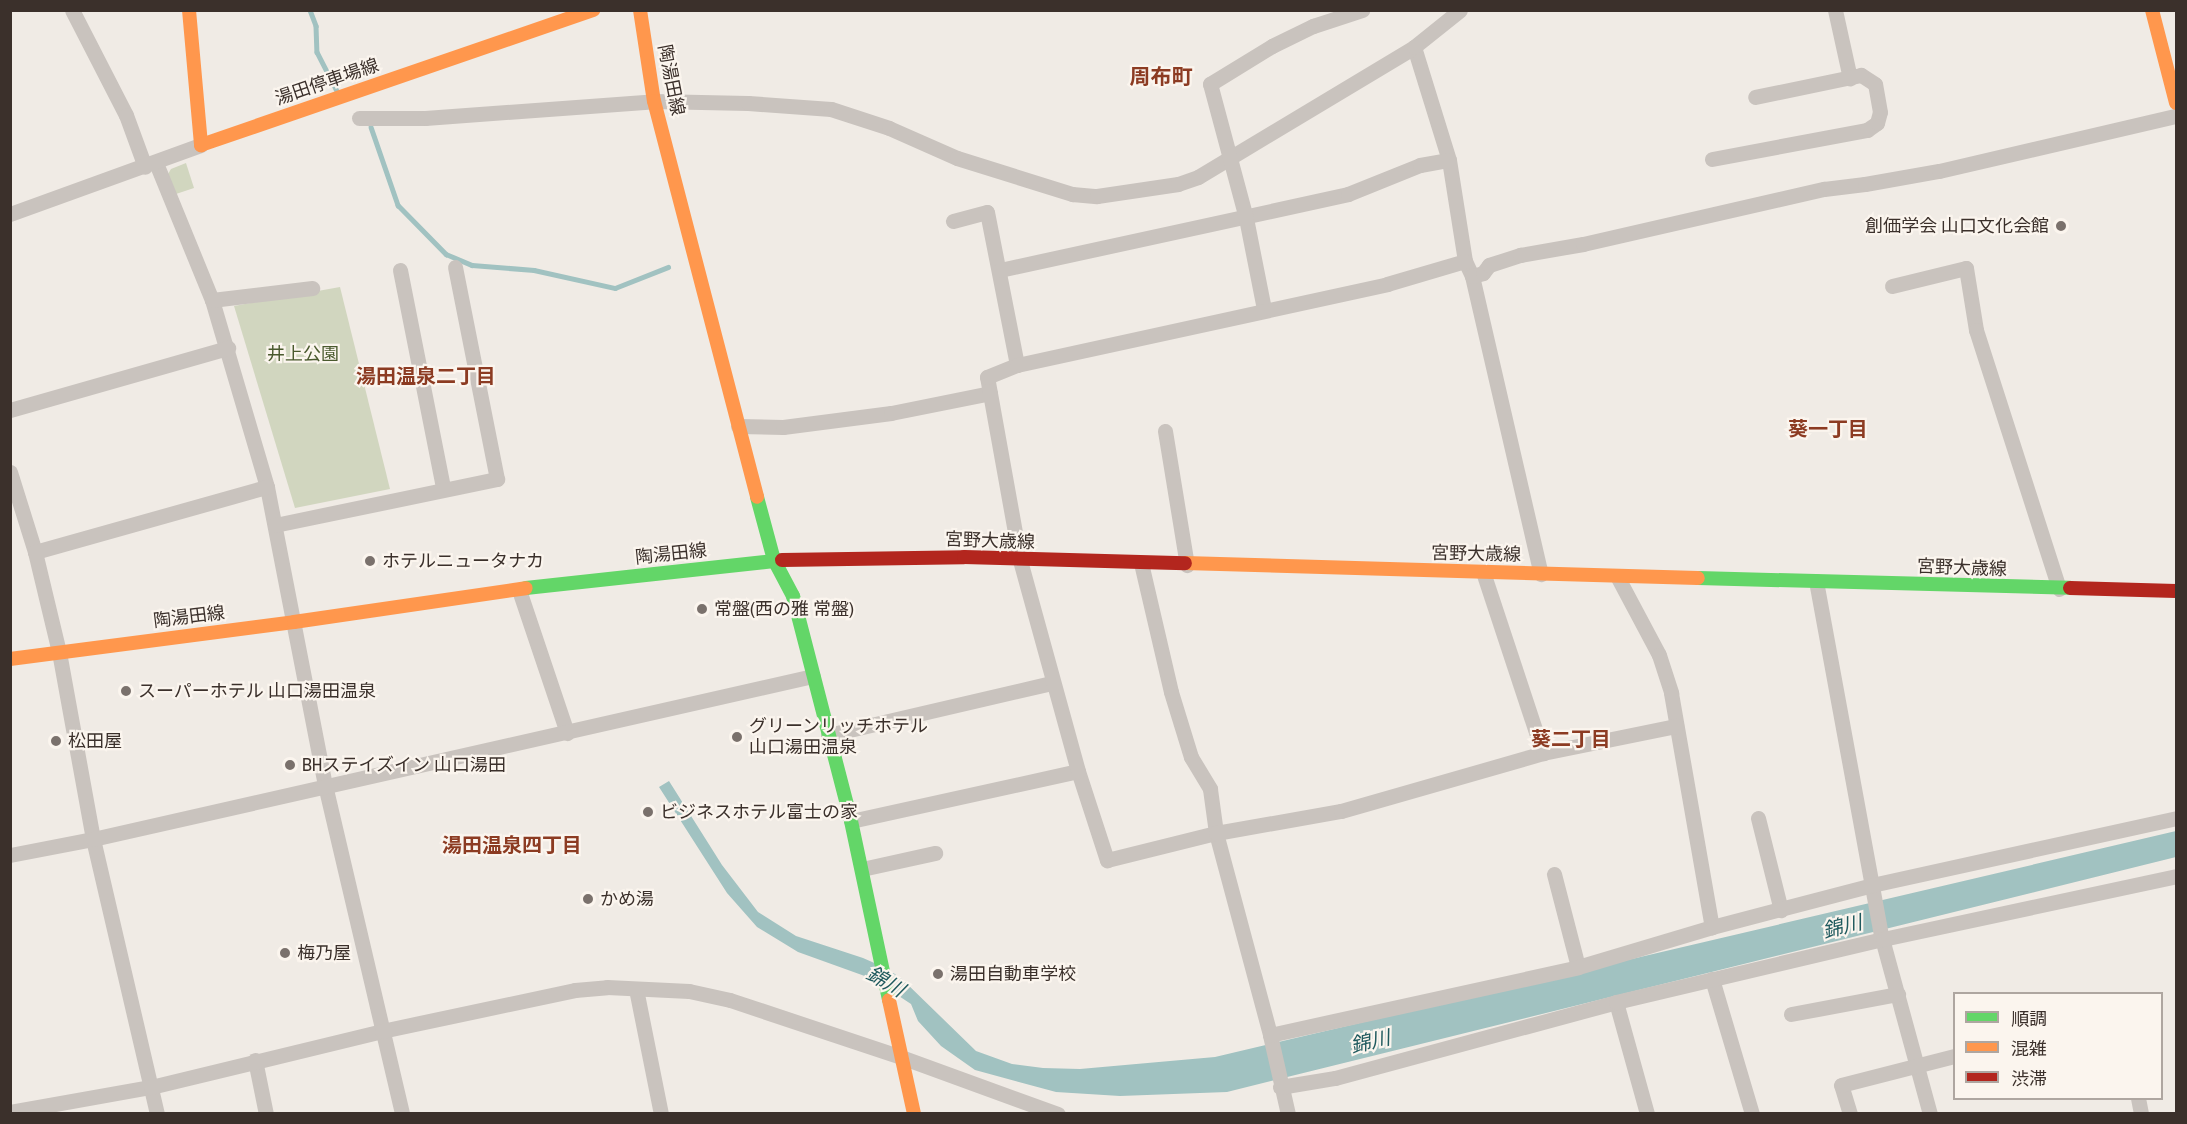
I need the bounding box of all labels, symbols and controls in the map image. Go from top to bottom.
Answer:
street label: 陶湯田線 [654,43,688,117]
street label: 湯田停車場線 [272,54,382,110]
district label: 周布町 [1130,64,1192,90]
place label: 創価学会 山口文化会館 [1865,215,2049,237]
marker: 創価学会 山口文化会館 [2054,219,2068,233]
park label: 井上公園 [267,343,339,365]
district label: 湯田温泉二丁目 [356,363,496,387]
district label: 葵一丁目 [1788,416,1868,440]
street label: 宮野大歳線 [945,529,1035,553]
street label: 陶湯田線 [634,539,708,569]
street label: 宮野大歳線 [1431,542,1521,566]
place label: ホテルニュータナカ [382,550,544,572]
marker: ホテルニュータナカ [363,554,377,568]
street label: 宮野大歳線 [1917,556,2007,580]
place label: 常盤(西の雅 常盤) [714,598,854,620]
street label: 陶湯田線 [152,602,226,632]
marker: 常盤(西の雅 常盤) [695,602,709,616]
place label: スーパーホテル 山口湯田温泉 [138,680,376,702]
marker: スーパーホテル 山口湯田温泉 [119,684,133,698]
place label: グリーンリッチホテル 山口湯田温泉 [749,716,929,758]
district label: 葵二丁目 [1531,726,1611,750]
place label: 松田屋 [68,730,122,752]
marker: グリーンリッチホテル 山口湯田温泉 [730,730,744,744]
marker: 松田屋 [49,734,63,748]
place label: BHステイズイン 山口湯田 [302,754,507,776]
marker: BHステイズイン 山口湯田 [283,758,297,772]
place label: ビジネスホテル富士の家 [660,801,858,823]
marker: ビジネスホテル富士の家 [641,805,655,819]
district label: 湯田温泉四丁目 [442,832,582,856]
place label: かめ湯 [600,888,654,910]
marker: かめ湯 [581,892,595,906]
water label: 錦川 [1820,910,1864,942]
place label: 梅乃屋 [297,942,351,964]
marker: 梅乃屋 [278,946,292,960]
water label: 錦川 [863,961,909,1001]
place label: 湯田自動車学校 [950,963,1076,985]
marker: 湯田自動車学校 [931,967,945,981]
legend [1953,992,2163,1100]
text: 順調 [2011,1006,2047,1031]
water label: 錦川 [1348,1025,1392,1057]
text: 混雑 [2011,1036,2047,1061]
text: 渋滞 [2011,1066,2047,1091]

